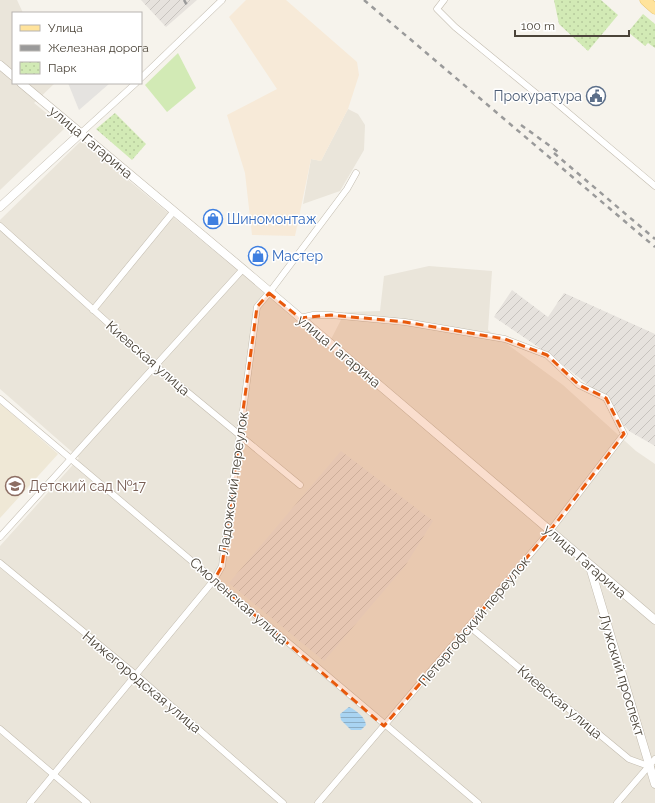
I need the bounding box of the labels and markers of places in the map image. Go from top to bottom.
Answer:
public building icon: Прокуратура [585,85,607,107]
place label: Прокуратура [493,88,582,104]
shop icon: Шиномонтаж [202,208,224,230]
place label: Шиномонтаж [227,211,317,227]
shop icon: Мастер [247,245,269,267]
place label: Мастер [272,248,323,264]
school or university icon: Детский сад №17 [4,475,26,497]
place label: Детский сад №17 [29,478,146,494]

